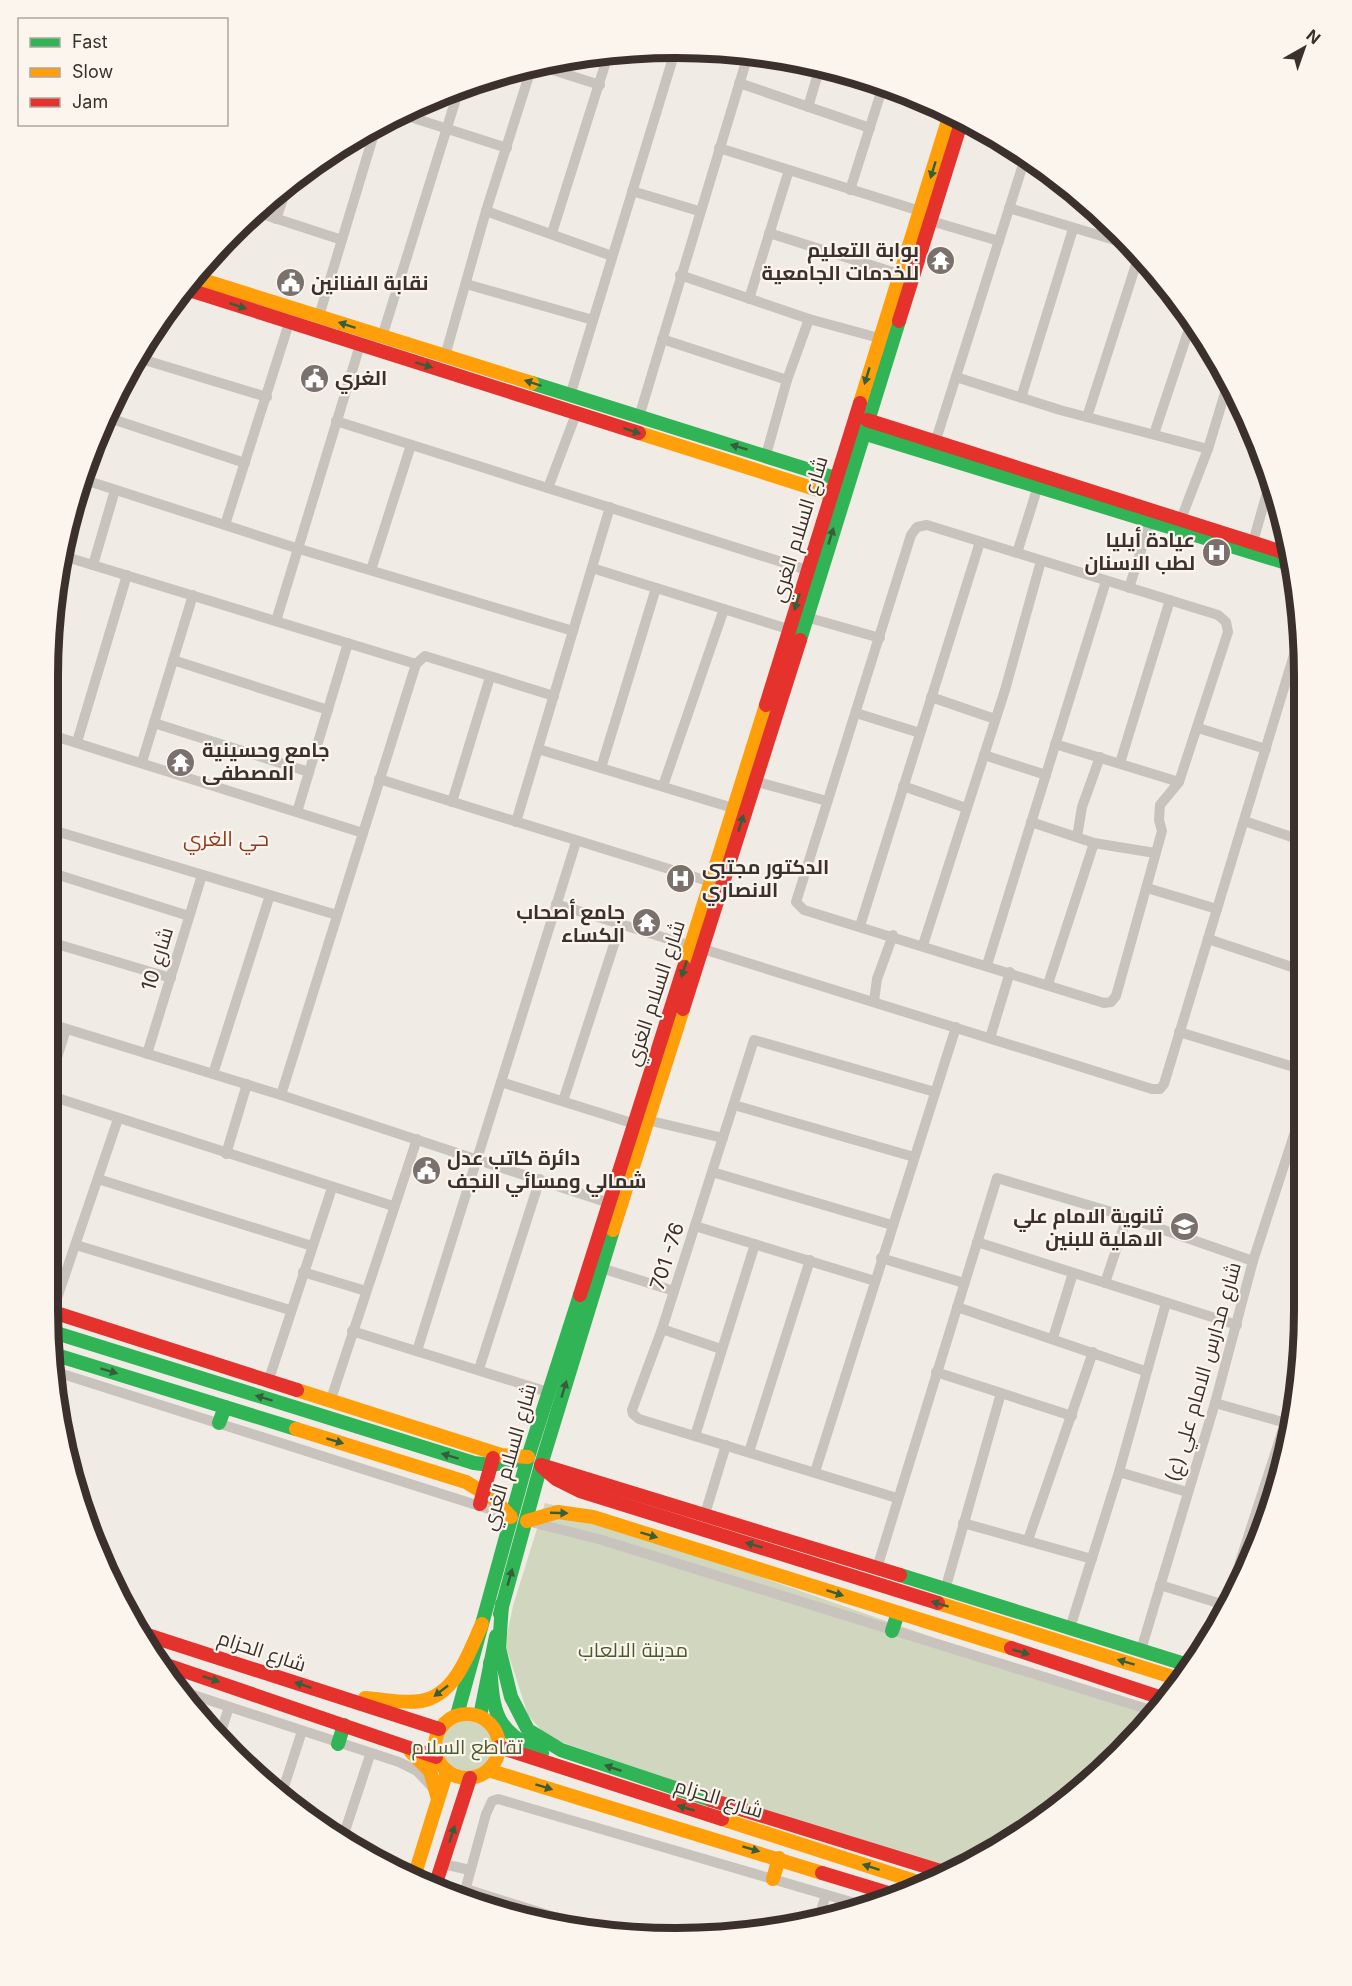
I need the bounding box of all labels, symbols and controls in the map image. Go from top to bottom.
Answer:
legend [18,18,228,126]
north arrow [1274,18,1334,78]
text: N [1303,25,1325,48]
text: Fast [72,31,108,52]
text: Slow [72,61,113,82]
text: Jam [72,91,108,112]
one-way arrow [928,161,937,179]
place label: بوابة التعليم للخدمات الجامعية [762,238,919,285]
temple icon: بوابة التعليم للخدمات الجامعية [924,245,956,277]
public building icon: نقابة الفنانين [274,267,306,299]
place label: نقابة الفنانين [311,271,428,295]
one-way arrow [229,302,247,311]
one-way arrow [338,320,356,329]
one-way arrow [415,361,433,370]
public building icon: الغري [298,362,330,394]
place label: الغري [335,366,387,394]
one-way arrow [862,367,872,385]
one-way arrow [524,378,542,388]
one-way arrow [623,427,641,436]
one-way arrow [730,442,748,451]
street label: شارع السلام الغري [765,453,836,606]
place label: عيادة أيليا لطب الاسنان [1084,526,1195,575]
one-way arrow [827,527,836,545]
hospital icon: عيادة أيليا لطب الاسنان [1200,536,1232,568]
one-way arrow [792,593,801,611]
place label: جامع وحسينية المصطفى [202,738,330,785]
temple icon: جامع وحسينية المصطفى [165,746,197,778]
one-way arrow [737,814,746,832]
district label: حي الغري [183,826,269,855]
place label: الدكتور مجتبى الانصاري [702,855,829,906]
hospital icon: الدكتور مجتبى الانصاري [665,862,697,894]
place label: جامع أصحاب الكساء [516,898,625,947]
temple icon: جامع أصحاب الكساء [630,907,662,939]
street label: شارع السلام الغري [620,917,694,1070]
street label: شارع 10 [136,924,180,994]
one-way arrow [679,960,688,978]
place label: دائرة كاتب عدل شمالي ومسائي النجف [447,1146,646,1197]
public building icon: دائرة كاتب عدل شمالي ومسائي النجف [410,1154,442,1186]
place label: ثانوية الامام علي الاهلية للبنين [1013,1204,1164,1251]
school or university icon: ثانوية الامام علي الاهلية للبنين [1168,1211,1200,1243]
street label: 701 -76 [645,1219,689,1293]
street label: شارع مدارس الامام علي (ع) [1160,1259,1250,1486]
one-way arrow [100,1367,118,1376]
one-way arrow [560,1380,569,1398]
street label: شارع السلام الغري [477,1381,545,1534]
one-way arrow [255,1392,273,1402]
one-way arrow [326,1437,344,1446]
one-way arrow [441,1450,459,1460]
one-way arrow [550,1508,569,1518]
one-way arrow [640,1531,658,1540]
one-way arrow [745,1540,763,1549]
one-way arrow [506,1568,515,1586]
one-way arrow [826,1589,844,1598]
one-way arrow [931,1598,949,1608]
street label: شارع الحزام [214,1625,309,1678]
park label: مدينة الالعاب [578,1638,688,1662]
one-way arrow [1012,1648,1030,1657]
one-way arrow [1117,1657,1135,1666]
one-way arrow [202,1675,220,1684]
one-way arrow [294,1680,312,1689]
one-way arrow [433,1684,449,1697]
park label: تقاطع السلام [411,1735,523,1761]
one-way arrow [604,1762,622,1772]
street label: شارع الحزام [671,1773,766,1825]
one-way arrow [535,1783,553,1792]
one-way arrow [677,1803,695,1812]
one-way arrow [448,1825,457,1843]
one-way arrow [742,1845,760,1854]
one-way arrow [862,1862,880,1871]

